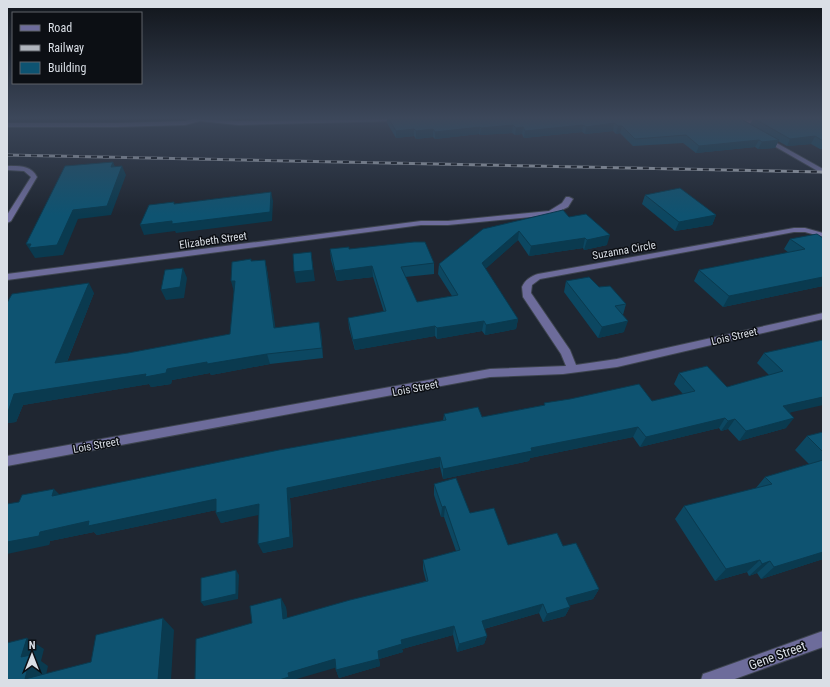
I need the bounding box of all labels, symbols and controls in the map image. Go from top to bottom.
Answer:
legend [12,12,142,84]
text: Road [48,21,72,35]
text: Railway [48,41,84,55]
text: Building [48,61,86,75]
street label: Elizabeth Street [178,229,248,252]
street label: Suzanna Circle [591,239,657,262]
street label: Lois Street [710,325,758,348]
street label: Lois Street [391,378,439,399]
street label: Lois Street [72,435,120,456]
north arrow [12,635,52,675]
street label: Gene Street [747,638,808,673]
text: N [29,639,36,652]

